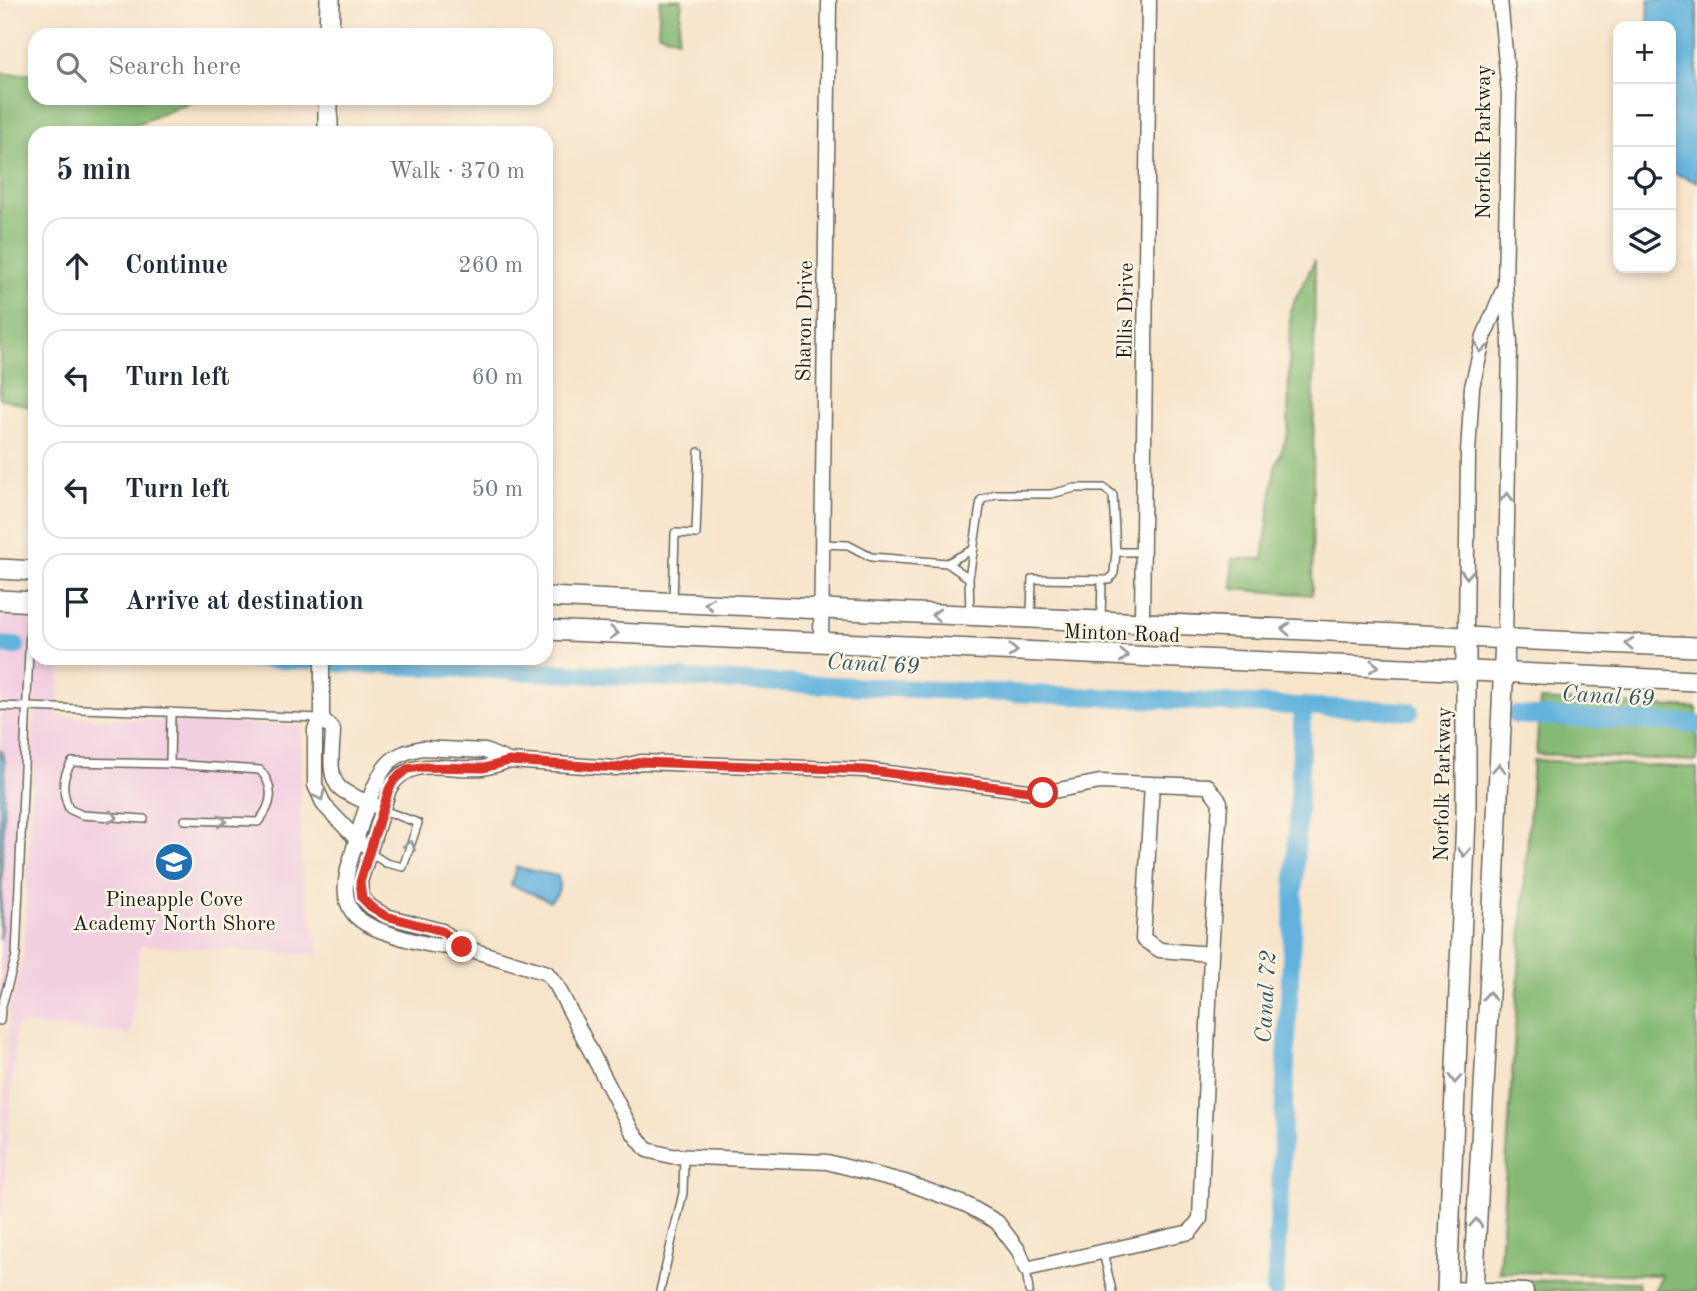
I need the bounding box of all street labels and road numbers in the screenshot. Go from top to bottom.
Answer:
street label: Norfolk Parkway [1474,64,1495,220]
street label: Sharon Drive [794,260,817,382]
street label: Ellis Drive [1115,262,1138,360]
street label: Minton Road [1063,622,1181,647]
street label: Norfolk Parkway [1432,706,1455,862]

